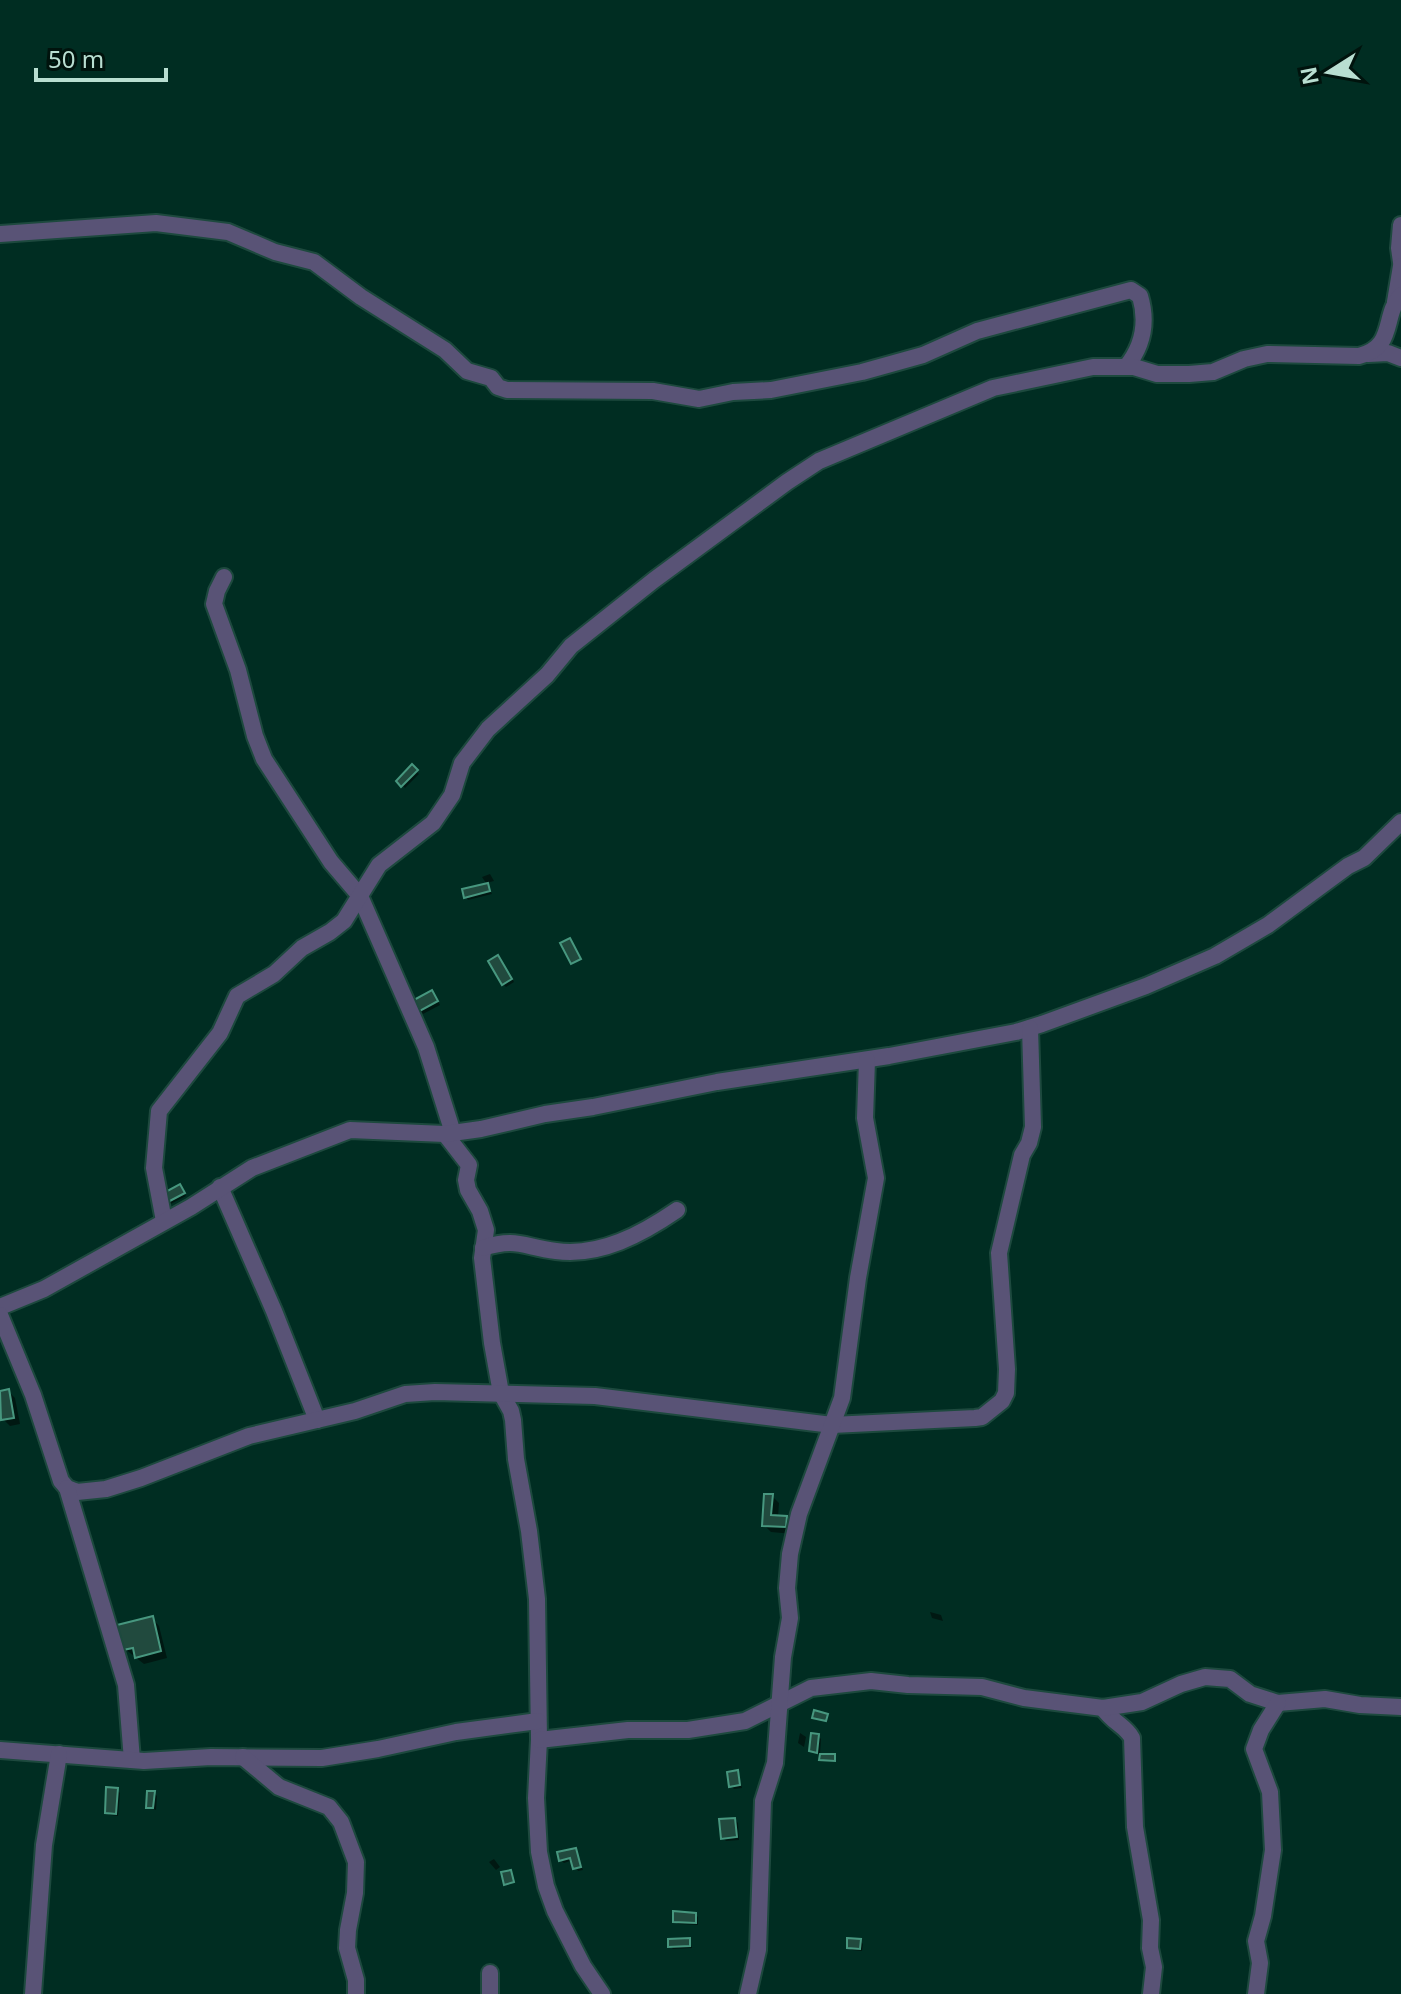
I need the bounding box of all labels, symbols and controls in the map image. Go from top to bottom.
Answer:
scale bar [36,32,166,82]
north arrow [1289,32,1369,112]
text: 50 m [48,42,104,75]
text: N [1292,64,1325,88]

